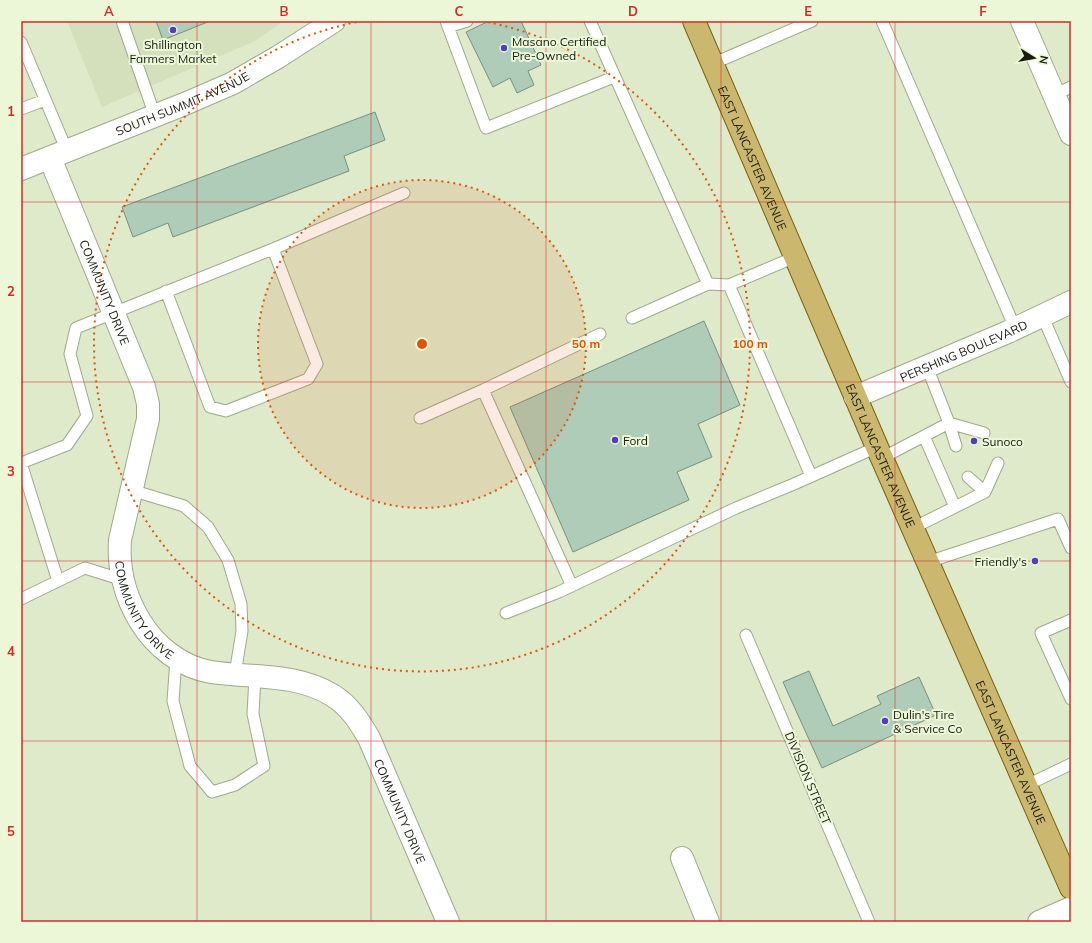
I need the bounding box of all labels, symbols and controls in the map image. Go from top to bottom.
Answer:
text: A [104,3,114,19]
text: B [280,3,289,19]
text: C [455,3,464,19]
text: D [628,3,638,19]
text: E [804,3,812,19]
text: F [979,3,987,19]
marker: Shillington Farmers Market [168,25,178,35]
place label: Masano Certified Pre-Owned [512,34,606,63]
place label: Shillington Farmers Market [129,37,217,66]
north arrow [1014,38,1054,78]
marker: Masano Certified Pre-Owned [499,43,509,53]
text: N [1036,54,1051,65]
street label: SOUTH SUMMIT AVENUE [113,68,252,138]
street label: EAST LANCASTER AVENUE [715,83,790,232]
text: 1 [7,103,15,119]
street label: COMMUNITY DRIVE [77,237,133,347]
text: 2 [7,283,15,299]
street label: PERSHING BOULEVARD [897,316,1030,385]
text: 50 m [572,336,600,351]
text: 100 m [732,336,768,351]
centre of rings [415,337,429,351]
street label: EAST LANCASTER AVENUE [843,381,919,530]
place label: Ford [623,433,648,448]
place label: Sunoco [982,434,1023,449]
marker: Ford [610,435,620,445]
marker: Sunoco [969,436,979,446]
text: 3 [7,463,15,479]
place label: Friendly's [975,554,1027,569]
marker: Friendly's [1030,556,1040,566]
street label: COMMUNITY DRIVE [113,560,177,662]
text: 4 [7,643,15,659]
street label: EAST LANCASTER AVENUE [973,678,1049,826]
place label: Dulin's Tire & Service Co [893,707,962,736]
marker: Dulin's Tire & Service Co [880,716,890,726]
street label: DIVISION STREET [782,729,835,827]
street label: COMMUNITY DRIVE [371,756,429,865]
text: 5 [7,823,15,839]

